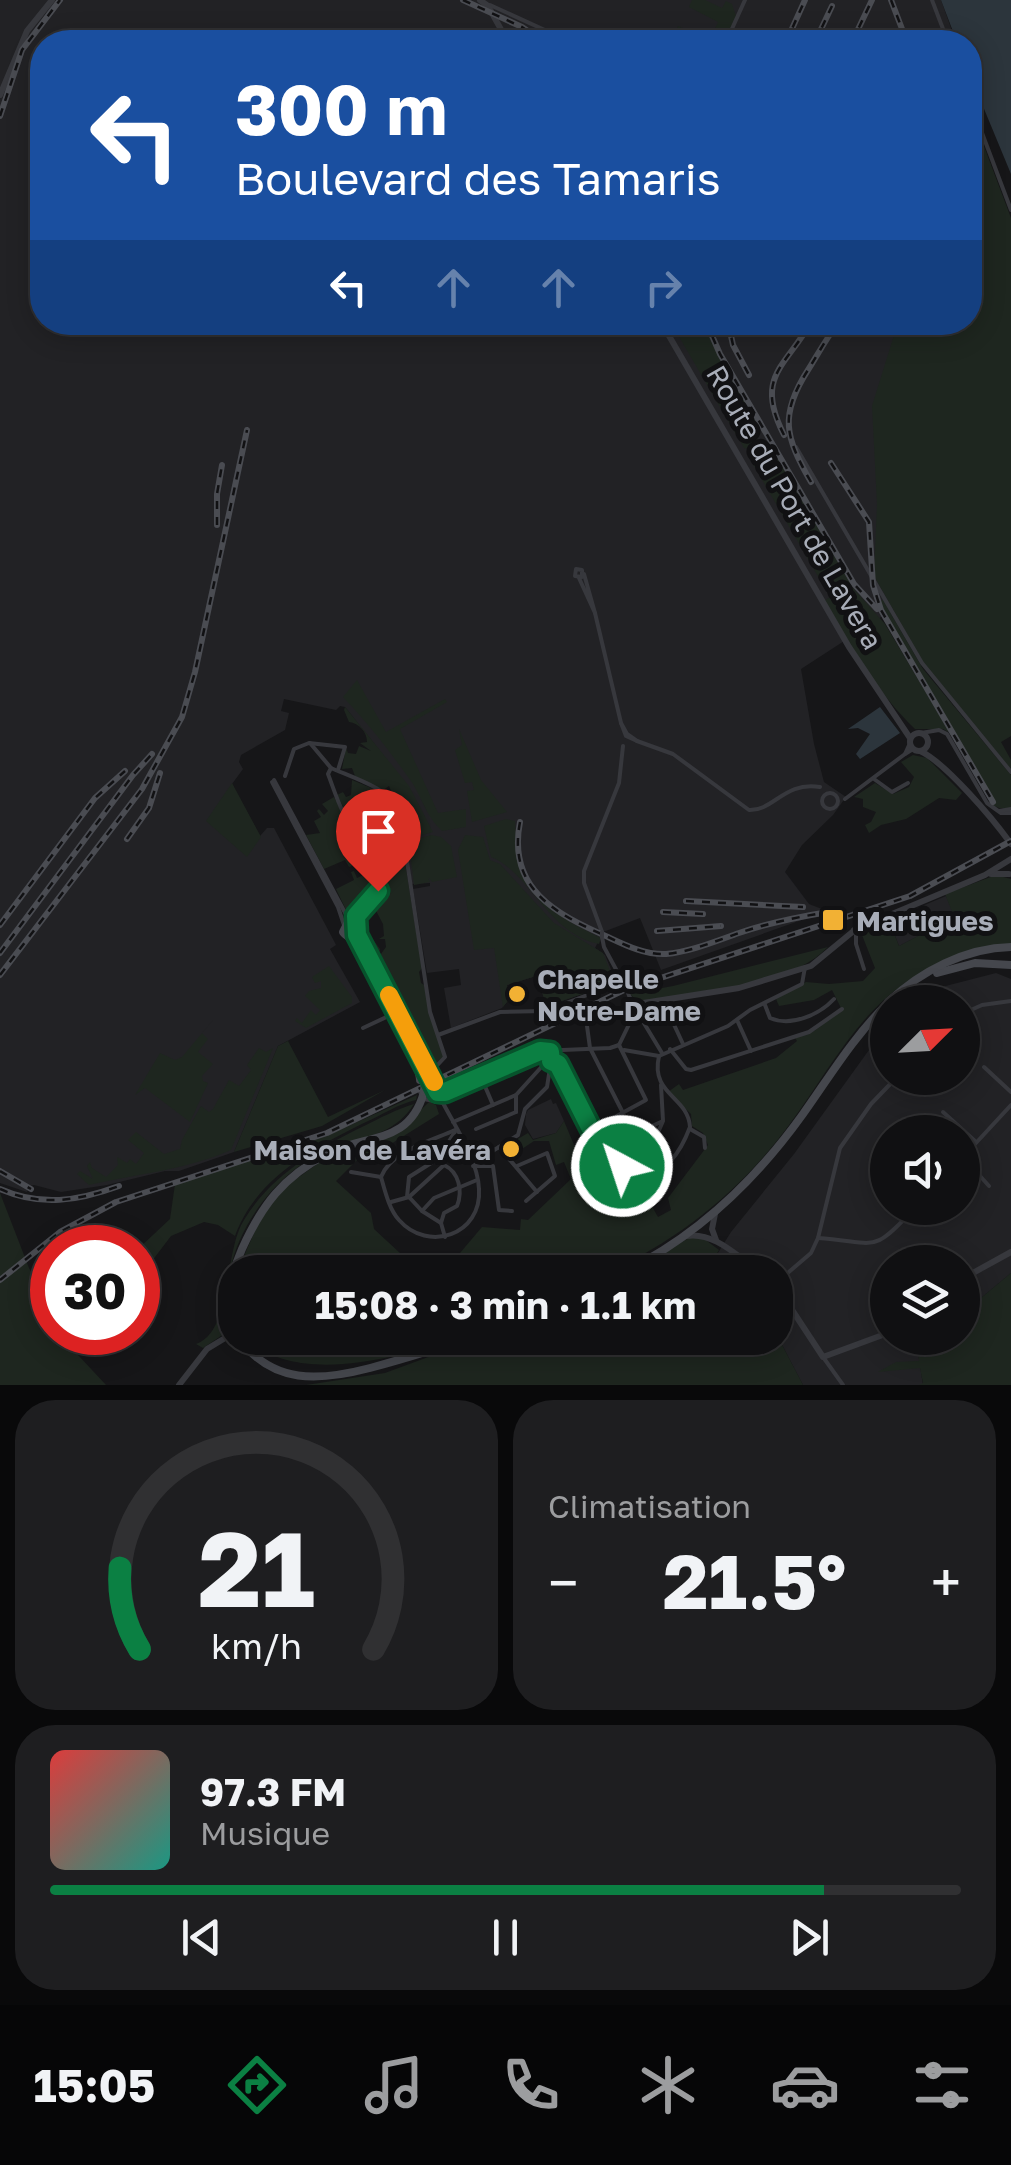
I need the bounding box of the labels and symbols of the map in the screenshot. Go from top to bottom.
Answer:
street label: Route du Port de Lavera [700,359,890,655]
pin [336,789,421,892]
place label: Martigues [856,904,994,937]
marker: Martigues [820,907,846,933]
place label: Chapelle Notre-Dame [537,962,701,1027]
marker: Chapelle Notre-Dame [506,983,528,1005]
north arrow [870,985,980,1095]
position arrow [570,1114,674,1218]
place label: Maison de Lavéra [253,1133,491,1166]
marker: Maison de Lavéra [500,1138,522,1160]
speed limit sign: 30 [30,1225,160,1355]

